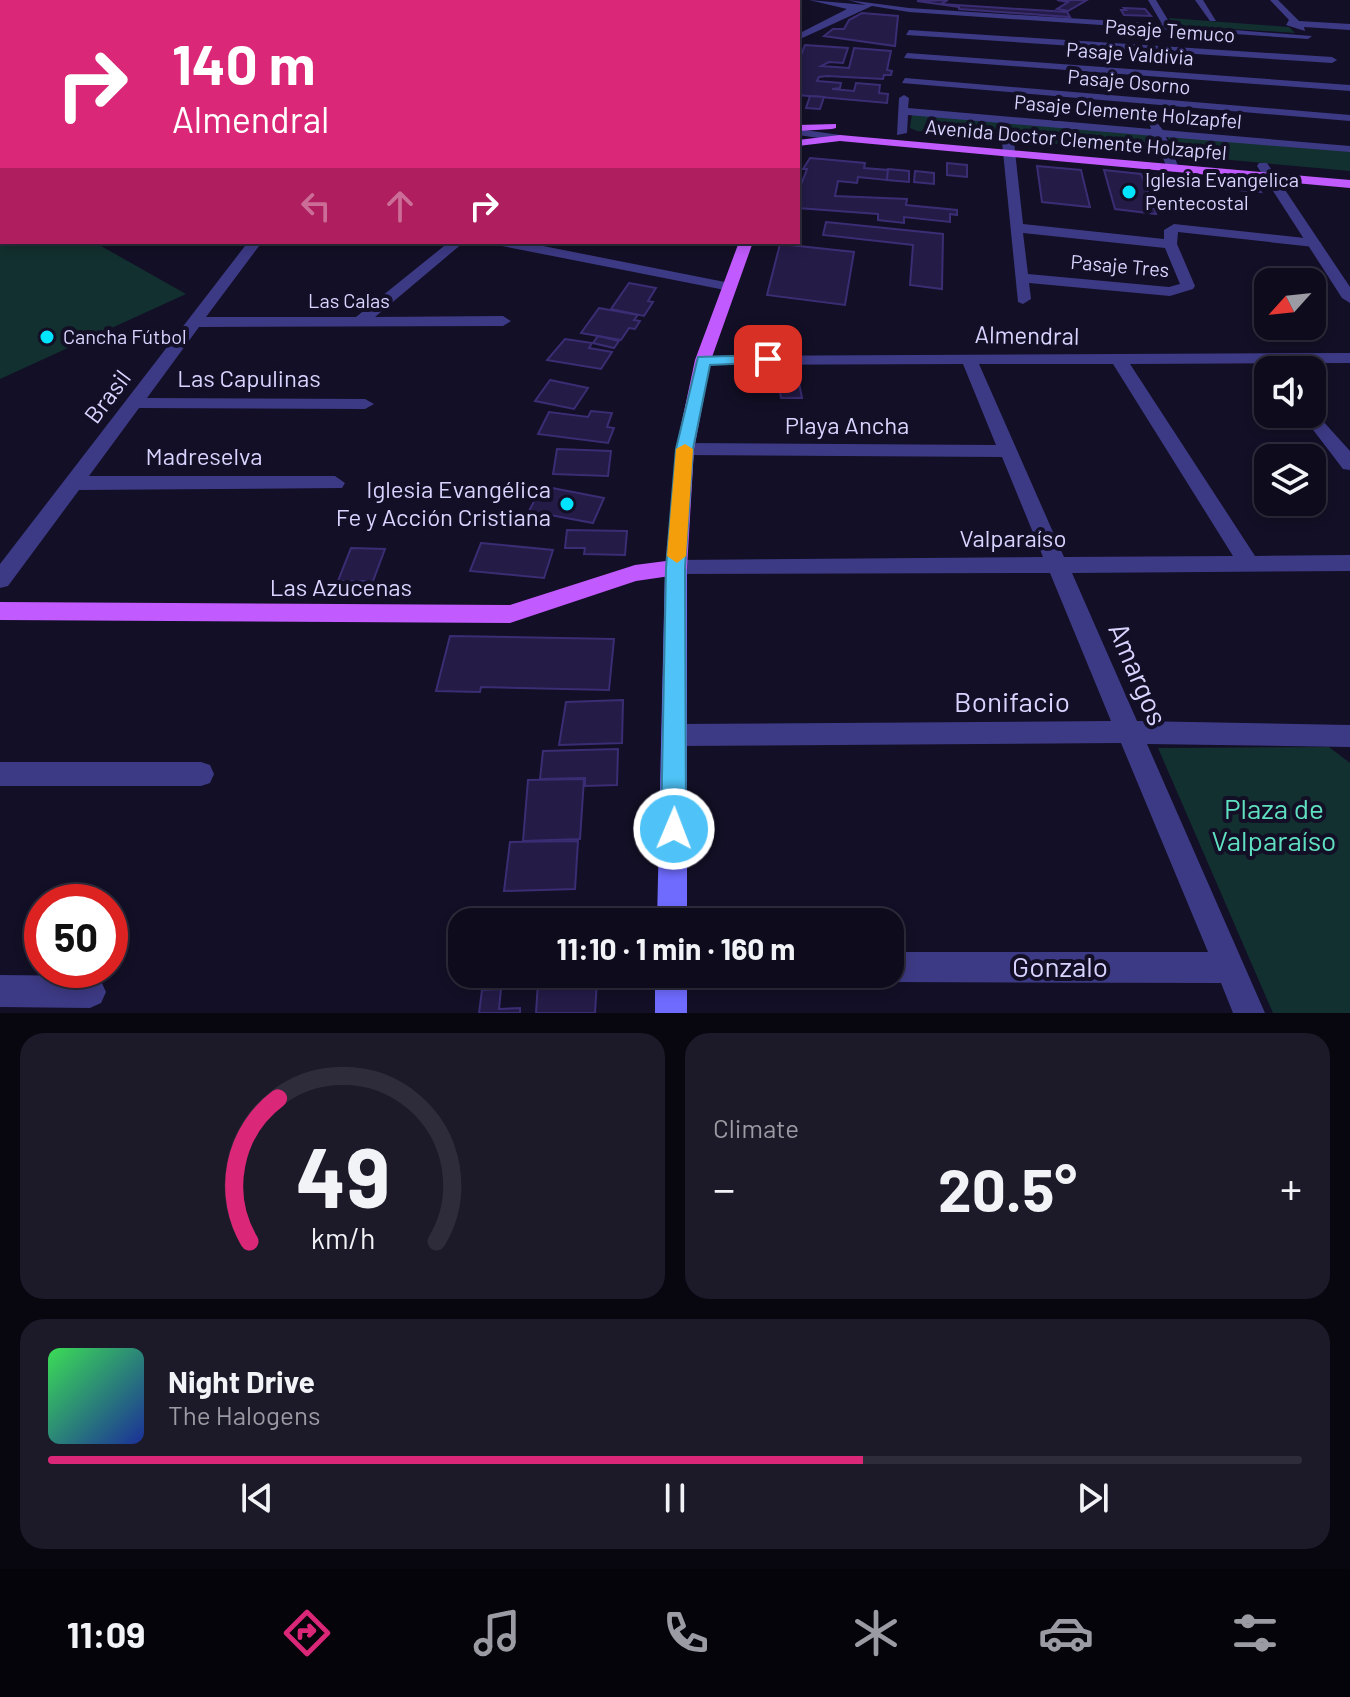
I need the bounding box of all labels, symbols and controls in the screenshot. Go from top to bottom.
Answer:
street label: Pasaje Temuco [1104,13,1236,47]
text: 140 m [172,29,316,96]
icon: right [40,32,144,136]
street label: Pasaje Valdivia [1065,37,1195,69]
street label: Pasaje Osorno [1067,64,1191,98]
street label: Pasaje Clemente Holzapfel [1013,89,1243,133]
text: Almendral [172,97,329,140]
street label: Avenida Doctor Clemente Holzapfel [924,114,1228,164]
place label: Iglesia Evangelica Pentecostal [1145,167,1299,214]
marker: Iglesia Evangelica Pentecostal [1120,183,1138,201]
icon: left [294,184,338,228]
icon: ahead [378,184,422,228]
icon: right [462,184,506,228]
street label: Pasaje Tres [1070,249,1170,281]
north arrow [1254,268,1326,340]
map controls [1254,268,1326,516]
street label: Las Calas [308,288,390,312]
street label: Almendral [974,319,1080,350]
place label: Cancha Fútbol [63,324,187,348]
pin [734,325,802,393]
marker: Cancha Fútbol [38,328,56,346]
icon: arrive [746,337,790,381]
button: sound [1254,356,1326,428]
street label: Las Capulinas [177,363,321,392]
street label: Brasil [77,364,136,428]
street label: Playa Ancha [785,410,909,439]
street label: Madreselva [146,441,262,470]
button: layers [1254,444,1326,516]
place label: Iglesia Evangélica Fe y Acción Cristiana [336,474,551,531]
marker: Iglesia Evangélica Fe y Acción Cristiana [558,495,576,513]
street label: Valparaíso [960,523,1066,552]
street label: Las Azucenas [270,572,412,601]
street label: Amargos [1102,617,1176,730]
street label: Bonifacio [954,684,1070,718]
position arrow [632,787,716,871]
park label: Plaza de Valparaíso [1212,791,1336,857]
speed limit sign: 50 [24,884,128,988]
text: 11:10 · 1 min · 160 m [557,930,795,966]
street label: Gonzalo [1012,949,1108,983]
text: Climate [713,1112,799,1143]
text: 49 [295,1125,390,1225]
text: 20.5° [938,1152,1077,1224]
text: − [713,1161,735,1214]
text: + [1280,1161,1302,1214]
text: km/h [310,1220,375,1255]
text: Night Drive [168,1363,315,1399]
text: The Halogens [168,1399,320,1430]
icon: previous [235,1476,279,1520]
icon: pause [653,1476,697,1520]
icon: next [1071,1476,1115,1520]
icon: directions [279,1605,335,1661]
icon: music [469,1605,525,1661]
icon: phone [658,1605,714,1661]
icon: climate [848,1605,904,1661]
icon: car [1038,1605,1094,1661]
icon: filters [1227,1605,1283,1661]
text: 11:09 [67,1612,145,1655]

